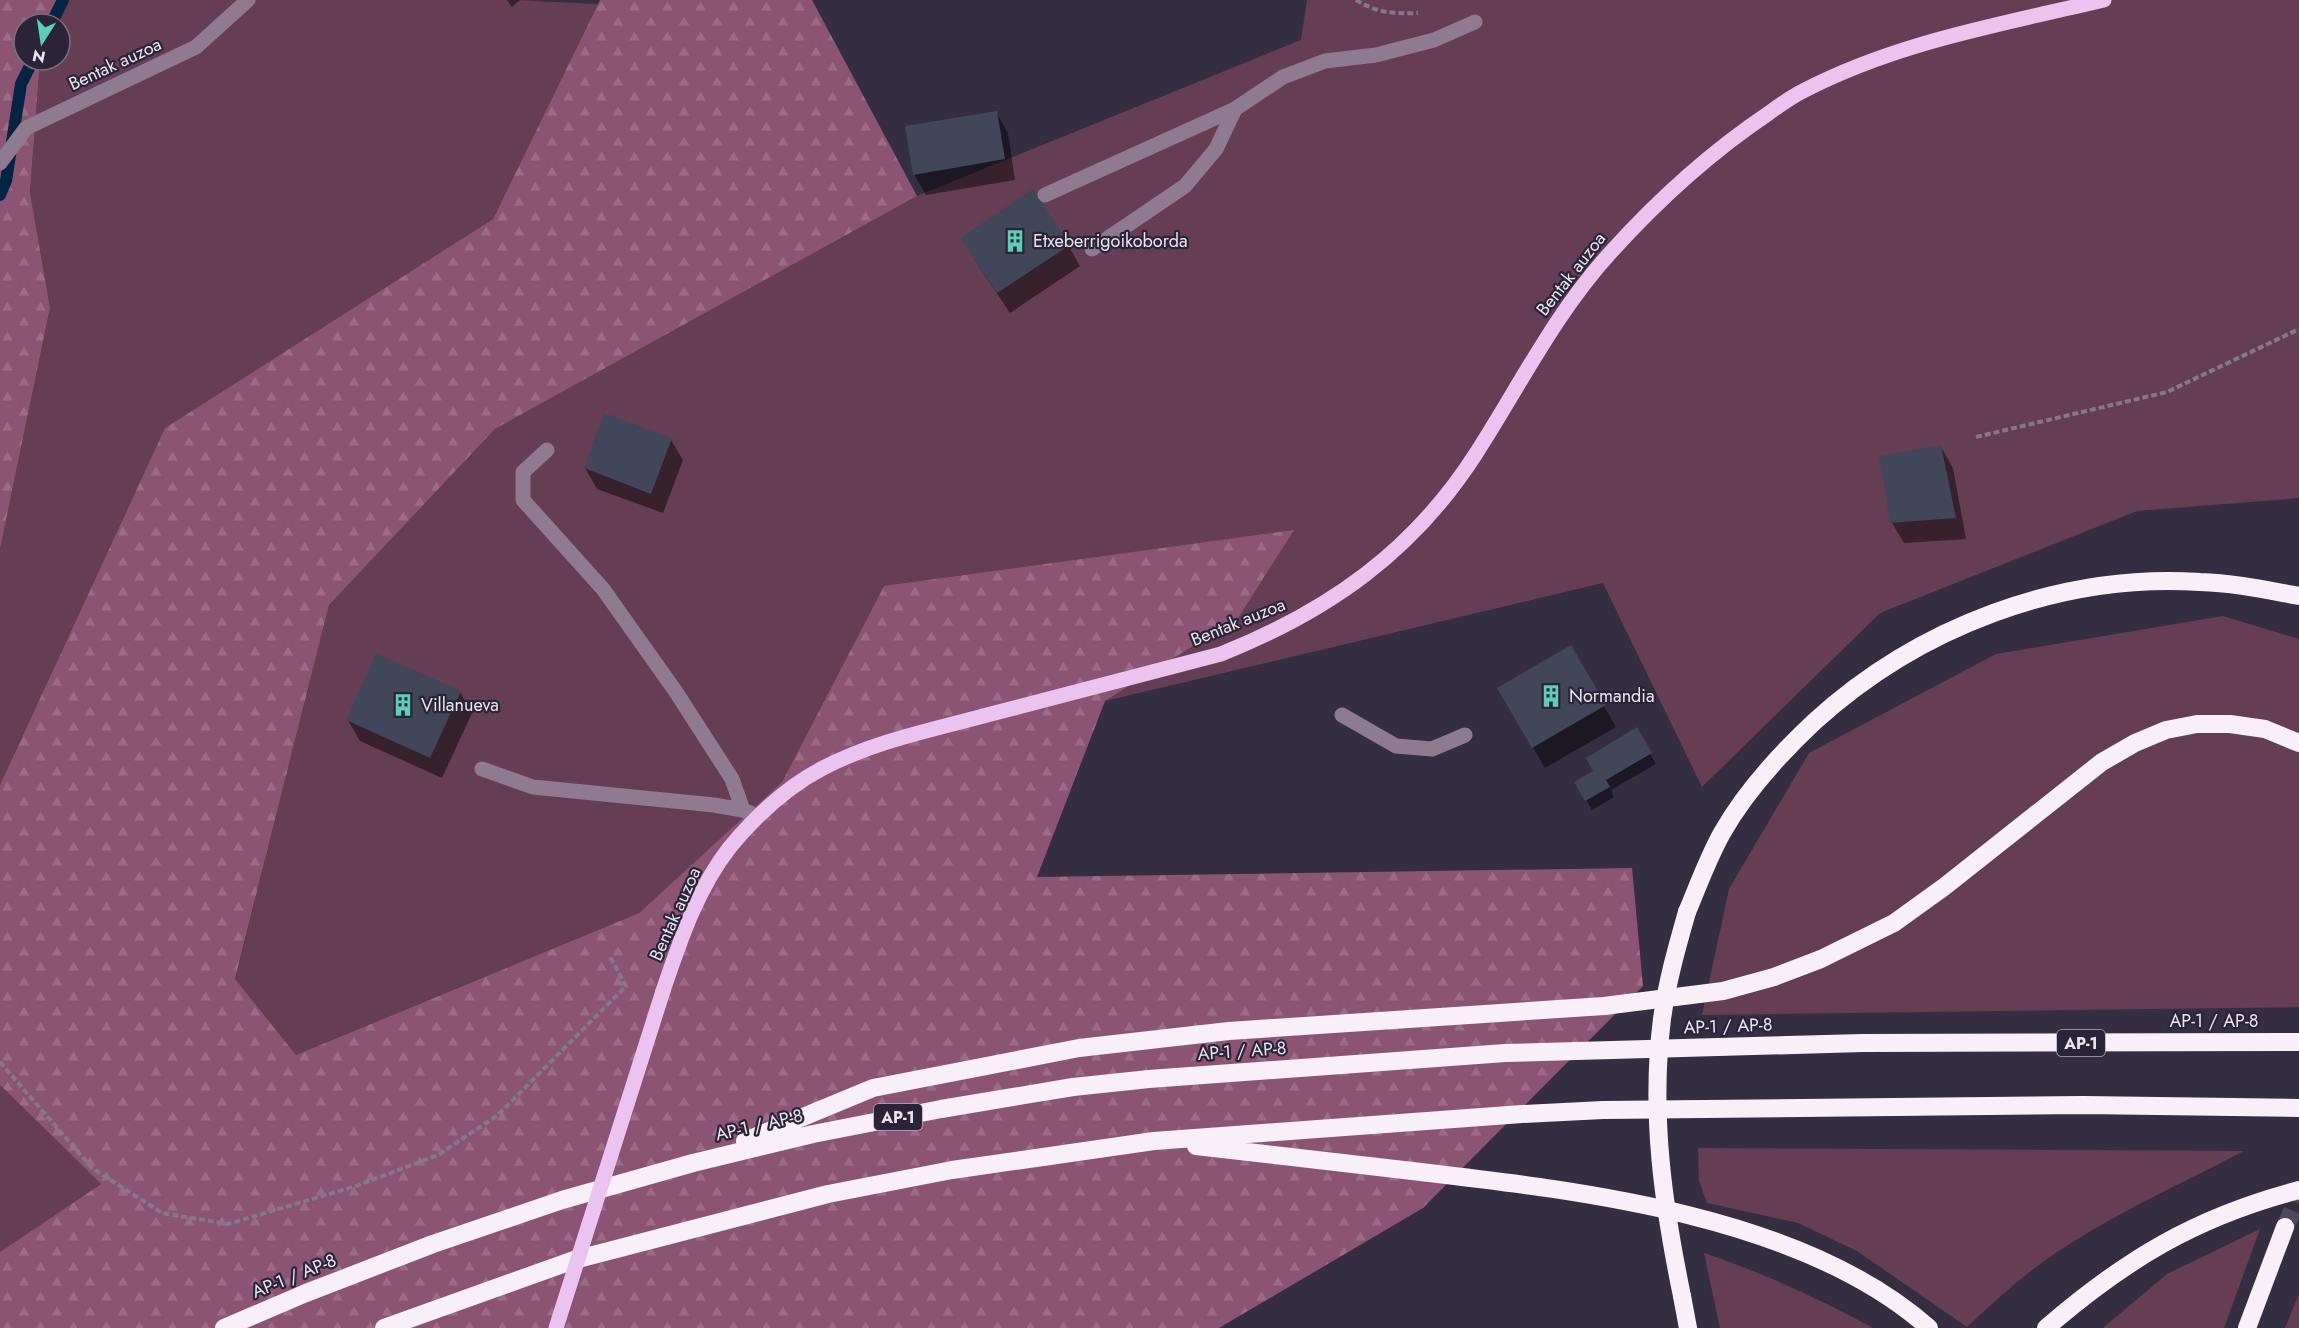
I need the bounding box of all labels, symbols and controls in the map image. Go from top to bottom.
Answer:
north arrow [12,12,72,72]
street label: Bentak auzoa [64,31,166,97]
text: N [30,44,48,69]
street label: Bentak auzoa [1530,227,1612,321]
building icon: Etxeberrigoikoborda [1002,228,1028,254]
place label: Etxeberrigoikoborda [1033,228,1188,254]
street label: Bentak auzoa [1187,591,1289,653]
building icon: Normandia [1538,683,1564,709]
place label: Normandia [1569,683,1655,709]
building icon: Villanueva [390,692,416,718]
place label: Villanueva [421,692,499,718]
street label: Bentak auzoa [643,863,707,965]
street label: AP-1 / AP-8 [2169,1008,2259,1034]
street label: AP-1 / AP-8 [1683,1011,1773,1041]
road number: AP-1 [2057,1030,2105,1056]
street label: AP-1 / AP-8 [1197,1035,1287,1067]
street label: AP-1 / AP-8 [713,1102,805,1148]
road number: AP-1 [874,1104,922,1130]
street label: AP-1 / AP-8 [248,1247,340,1305]

